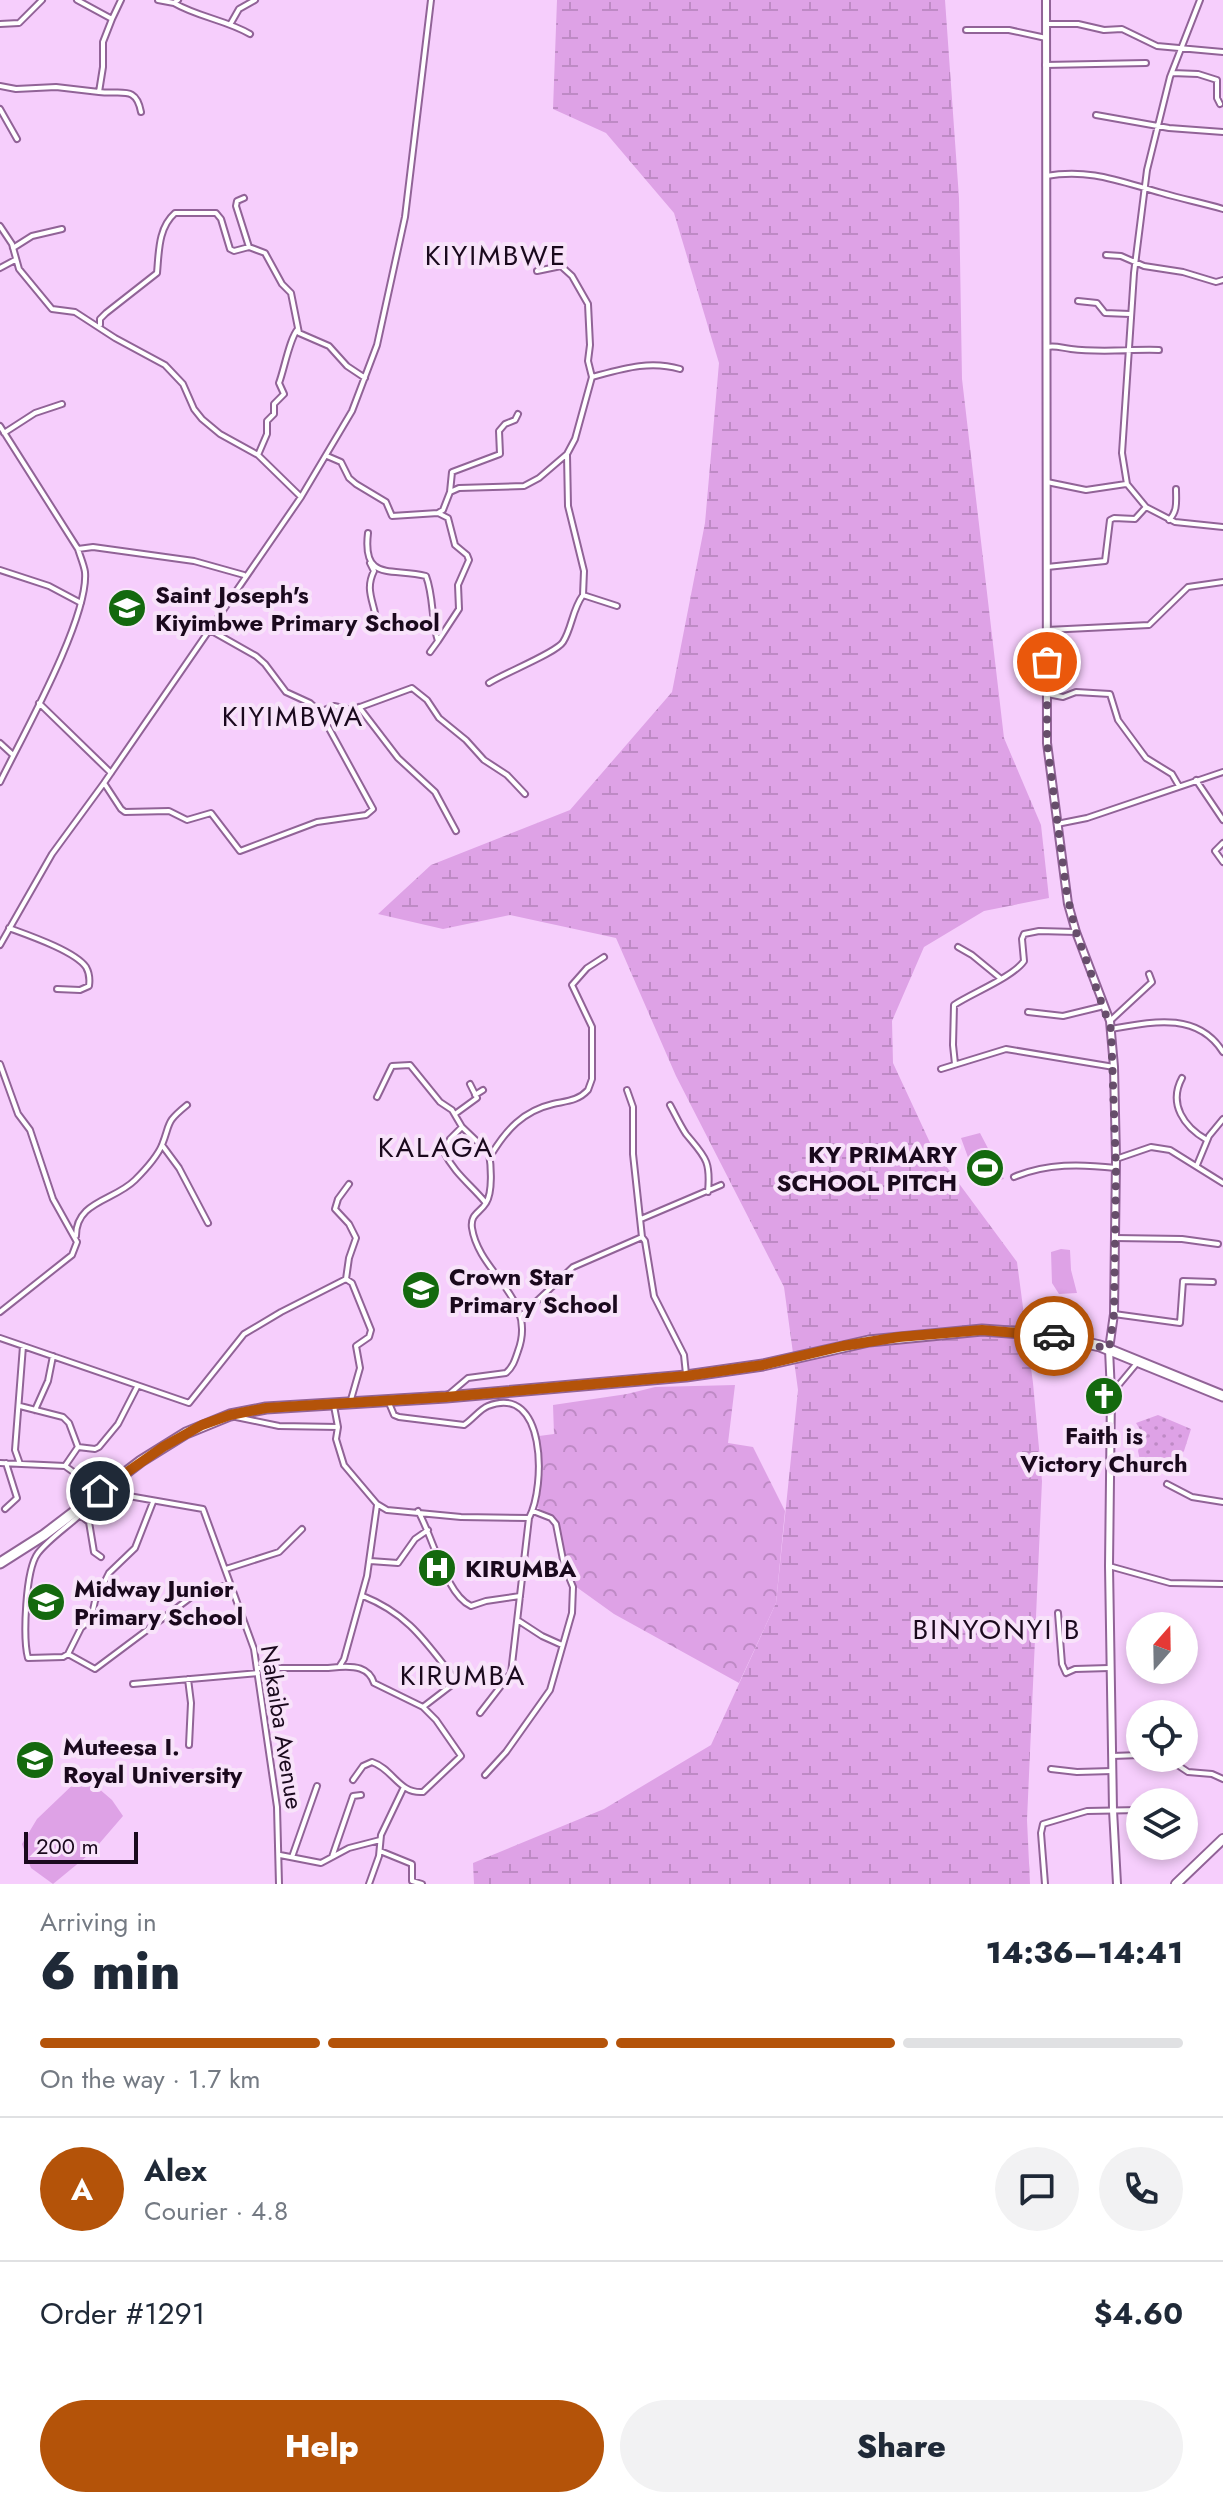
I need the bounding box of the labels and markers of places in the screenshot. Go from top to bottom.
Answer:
place label: Saint Joseph's Kiyimbwe Primary School [155,577,440,640]
school or university icon: Saint Joseph's Kiyimbwe Primary School [106,587,148,629]
pin [1013,628,1081,696]
place label: KY PRIMARY SCHOOL PITCH [776,1137,957,1200]
sports icon: KY PRIMARY SCHOOL PITCH [964,1147,1006,1189]
place label: Crown Star Primary School [449,1259,618,1322]
school or university icon: Crown Star Primary School [400,1269,442,1311]
church icon: Faith is Victory Church [1083,1375,1125,1417]
place label: Faith is Victory Church [1019,1418,1188,1481]
pin [66,1457,134,1525]
hospital icon: KIRUMBA [416,1547,458,1589]
place label: KIRUMBA [465,1551,577,1586]
place label: Midway Junior Primary School [74,1571,243,1634]
school or university icon: Midway Junior Primary School [25,1581,67,1623]
place label: Muteesa I. Royal University [63,1729,243,1792]
school or university icon: Muteesa I. Royal University [14,1739,56,1781]

